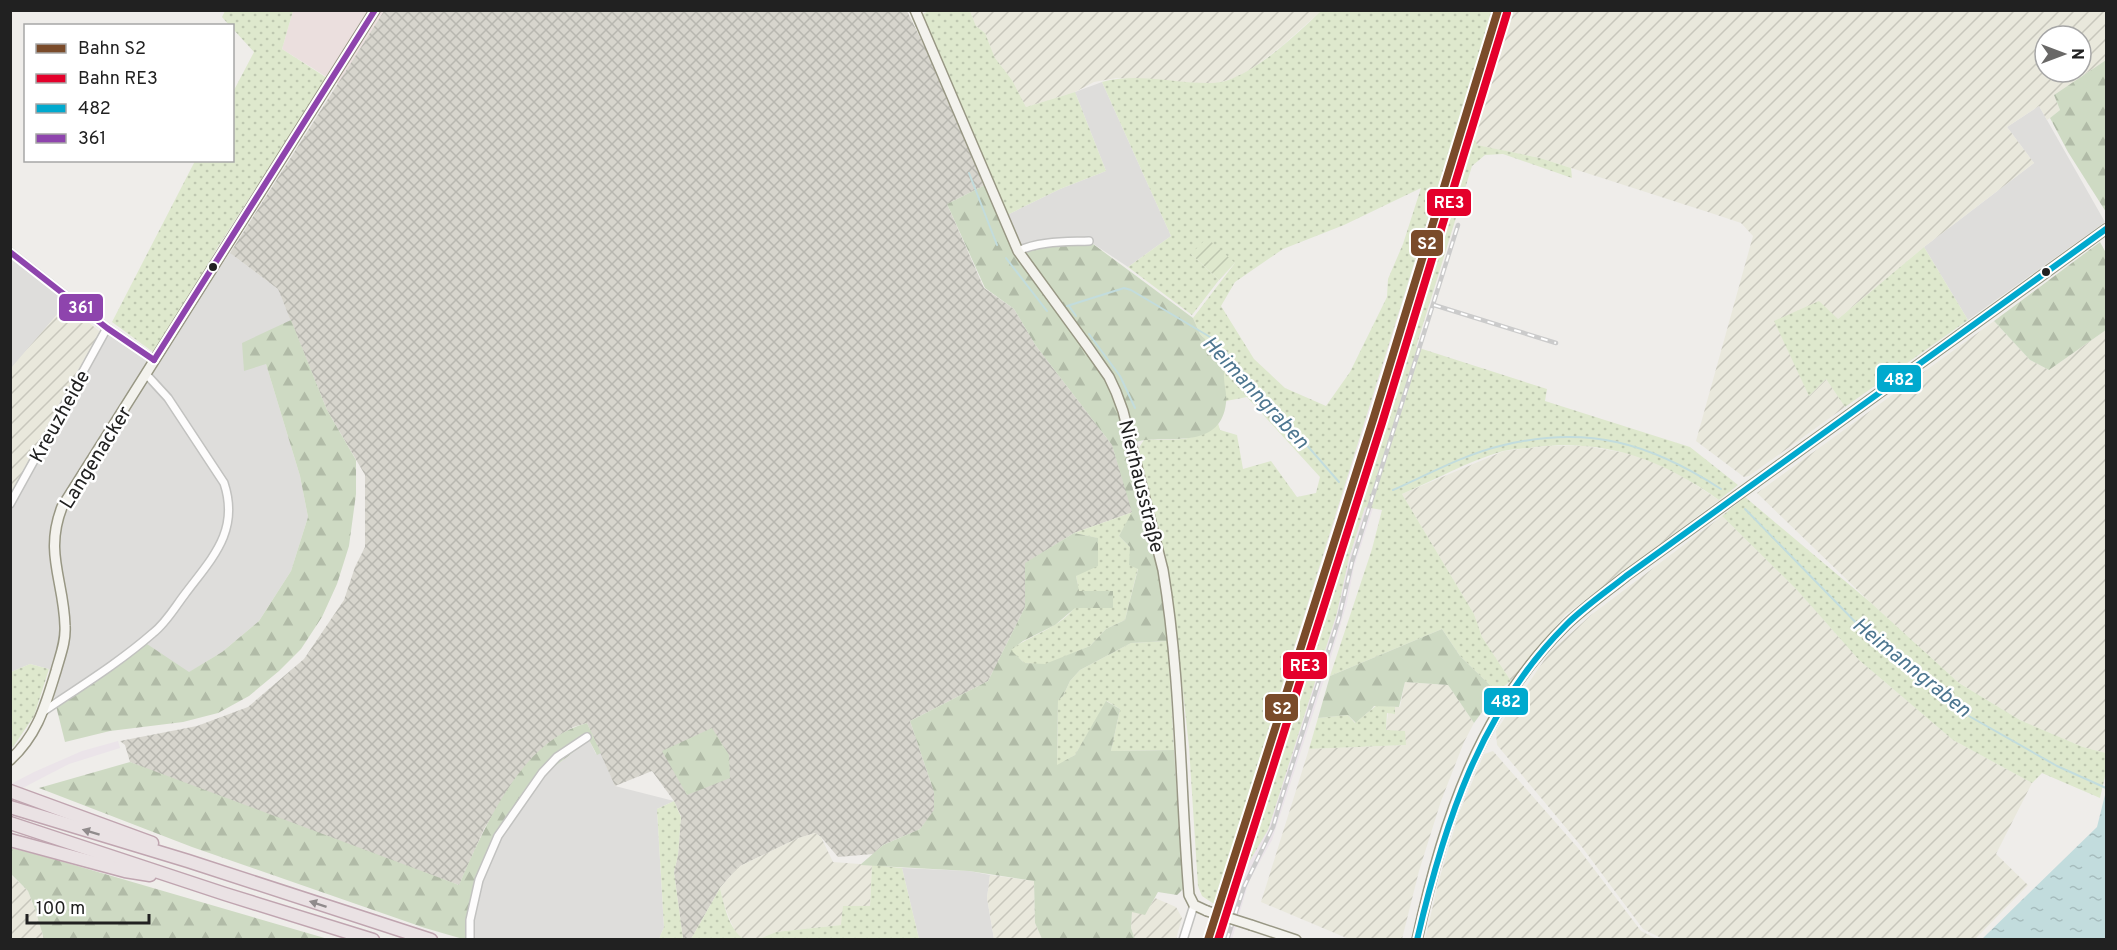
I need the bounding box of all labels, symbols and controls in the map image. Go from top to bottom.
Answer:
legend [24,24,234,162]
north arrow [2033,24,2093,84]
text: Bahn S2 [78,38,146,61]
text: N [2066,48,2086,60]
text: Bahn RE3 [78,68,158,91]
text: 482 [78,98,111,121]
text: 361 [78,128,106,151]
line badge: RE3 [1426,188,1472,217]
text: RE3 [1434,194,1464,214]
line badge: S2 [1410,229,1444,257]
text: S2 [1417,235,1437,255]
unlabelled marker [207,261,219,273]
unlabelled marker [2040,266,2052,278]
line badge: 361 [58,293,104,322]
text: 361 [68,299,94,319]
water label: Heimanngraben [1196,331,1315,456]
line badge: 482 [1876,364,1922,393]
street label: Kreuzheide [25,366,97,468]
text: 482 [1884,371,1914,391]
street label: Langenacker [55,402,139,514]
street label: Nierhausstraße [1111,417,1169,556]
water label: Heimanngraben [1846,612,1976,725]
line badge: RE3 [1282,651,1328,680]
text: RE3 [1290,657,1320,677]
line badge: 482 [1483,687,1529,716]
line badge: S2 [1264,693,1299,722]
text: 482 [1491,693,1521,713]
text: S2 [1272,700,1292,720]
one-way arrow [82,827,100,836]
scale bar [27,887,148,925]
text: 100 m [36,898,85,921]
one-way arrow [309,898,327,908]

